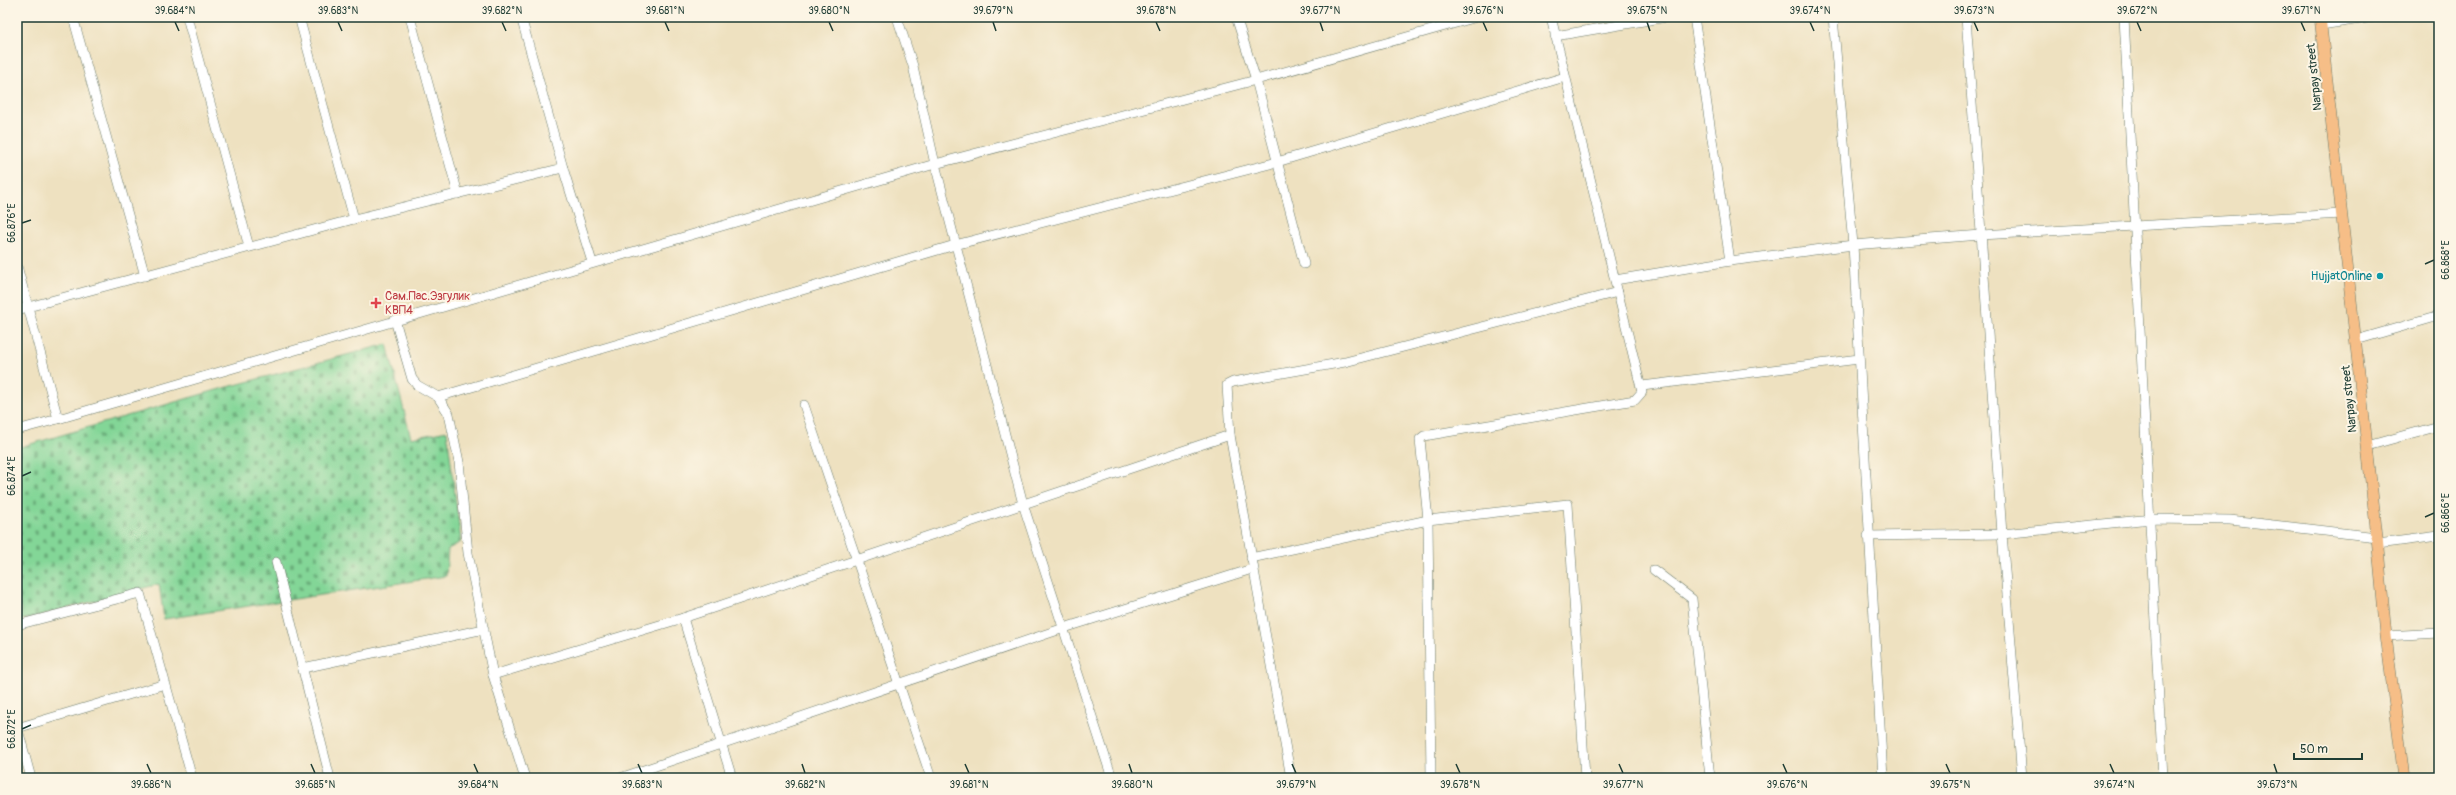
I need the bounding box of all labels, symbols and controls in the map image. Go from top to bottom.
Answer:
text: 39.684°N [155,5,196,17]
text: 39.683°N [318,5,358,17]
text: 39.682°N [482,5,522,17]
text: 39.681°N [646,5,685,17]
text: 39.680°N [808,5,850,17]
text: 39.679°N [973,5,1013,17]
text: 39.678°N [1136,5,1176,17]
text: 39.677°N [1300,5,1340,17]
text: 39.676°N [1463,5,1504,17]
text: 39.675°N [1627,5,1667,17]
text: 39.674°N [1790,5,1831,17]
text: 39.673°N [1954,5,1995,17]
text: 39.672°N [2117,5,2158,17]
text: 39.671°N [2282,5,2321,17]
street label: Narpay street [2303,42,2326,111]
text: 66.876°E [6,203,18,243]
text: 66.868°E [2440,240,2452,280]
place label: HujjatOnline [2311,269,2372,284]
marker: HujjatOnline [2375,271,2385,281]
place label: Сам.Пас.Эзгулик КВП4 [385,289,470,318]
marker: Сам.Пас.Эзгулик КВП4 [370,297,382,309]
street label: Narpay street [2338,364,2361,433]
text: 66.874°E [6,456,18,496]
text: 66.866°E [2440,493,2452,533]
text: 66.872°E [6,709,18,749]
scale bar [2294,735,2362,761]
text: 50 m [2300,742,2328,757]
text: 39.686°N [131,779,172,791]
text: 39.685°N [295,779,335,791]
text: 39.684°N [458,779,499,791]
text: 39.683°N [622,779,662,791]
text: 39.682°N [785,779,825,791]
text: 39.681°N [950,779,989,791]
text: 39.680°N [1111,779,1153,791]
text: 39.679°N [1276,779,1316,791]
text: 39.678°N [1440,779,1480,791]
text: 39.677°N [1603,779,1643,791]
text: 39.676°N [1767,779,1808,791]
text: 39.675°N [1930,779,1970,791]
text: 39.674°N [2094,779,2135,791]
text: 39.673°N [2257,779,2298,791]

